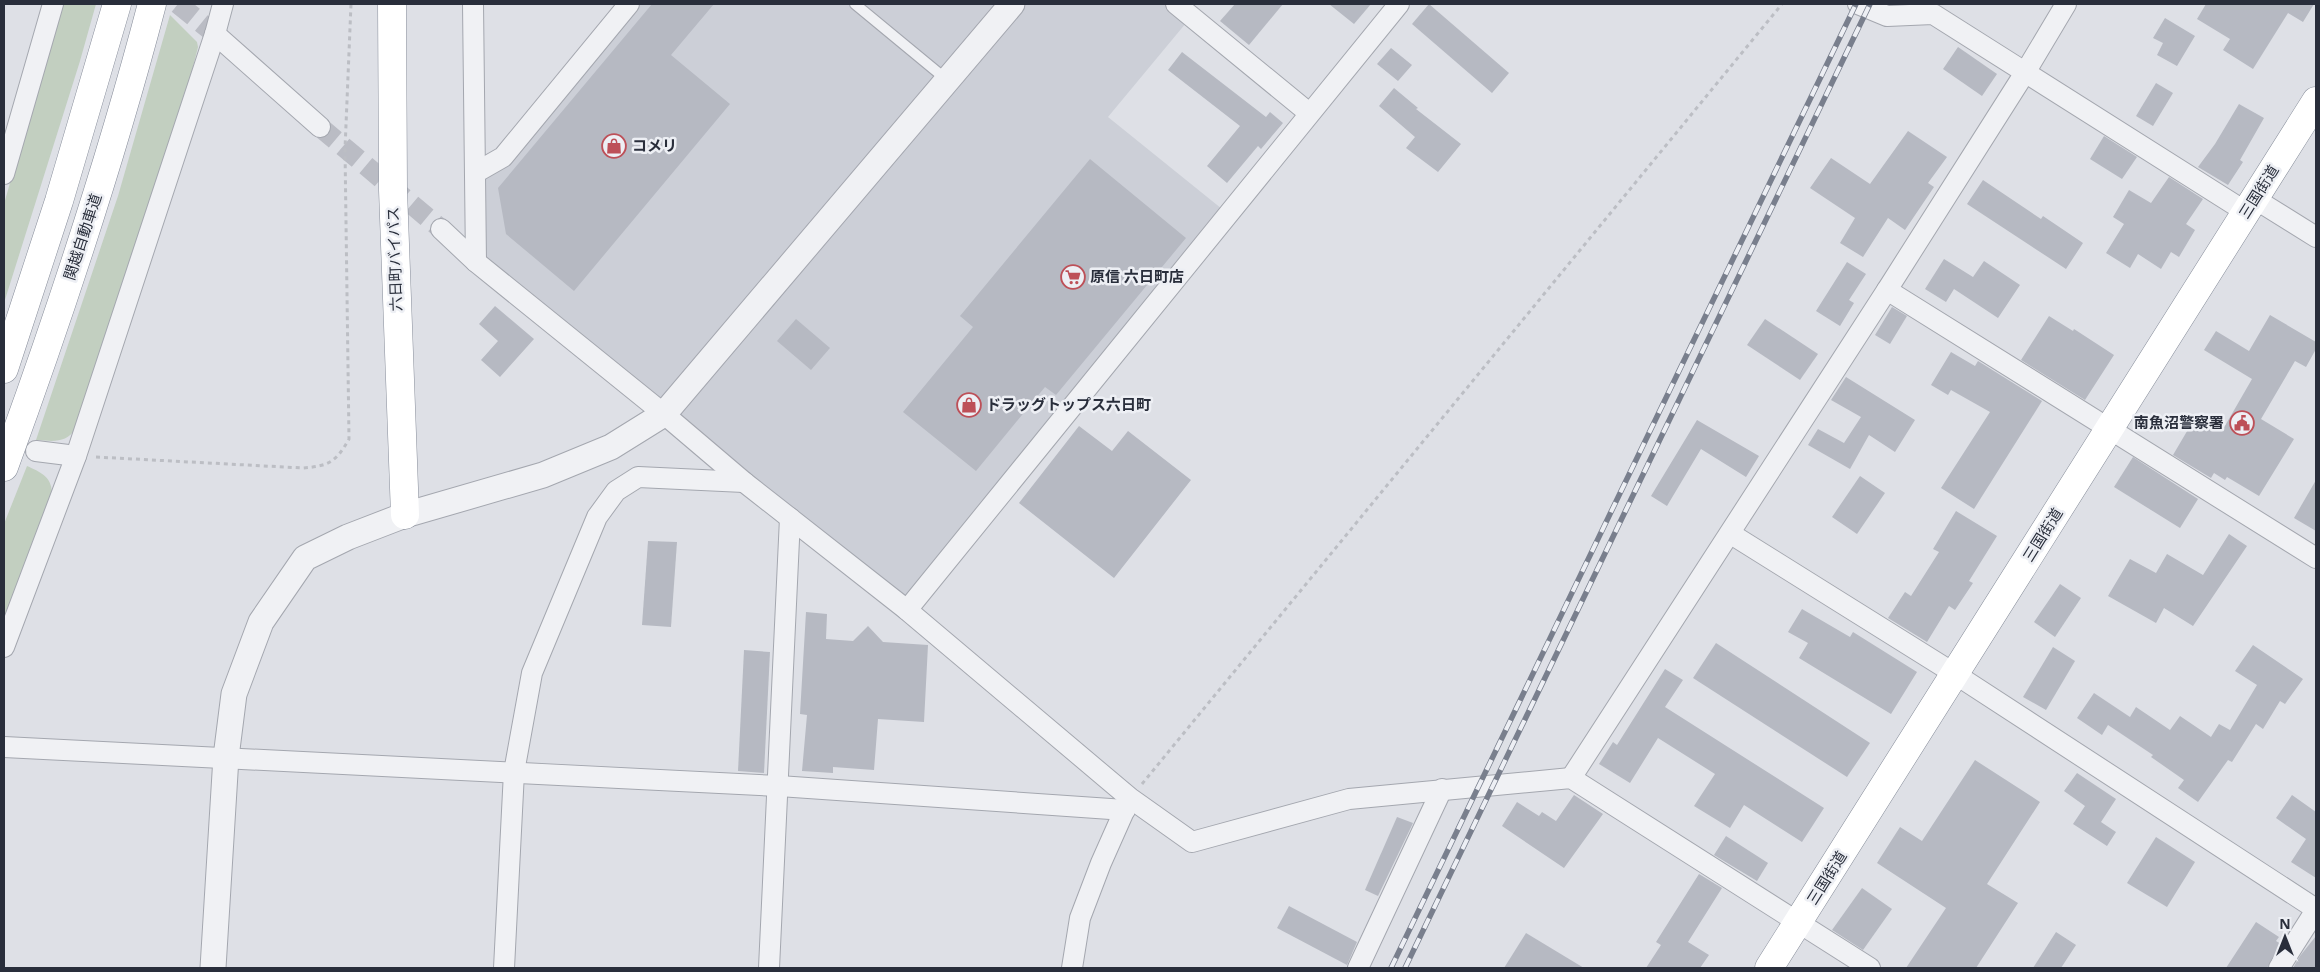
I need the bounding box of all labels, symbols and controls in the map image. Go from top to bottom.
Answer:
shop icon: コメリ [601,133,627,159]
place label: コメリ [632,135,677,155]
street label: 三国街道 [2234,161,2283,222]
street label: 関越自動車道 [59,191,105,283]
street label: 六日町バイパス [382,206,406,312]
supermarket icon: 原信 六日町店 [1060,264,1086,290]
place label: 原信 六日町店 [1090,266,1184,286]
shop icon: ドラッグトップス六日町 [956,392,982,418]
place label: ドラッグトップス六日町 [986,394,1151,414]
public building icon: 南魚沼警察署 [2229,410,2255,436]
place label: 南魚沼警察署 [2134,412,2224,432]
street label: 三国街道 [2018,504,2067,565]
street label: 三国街道 [1802,847,1851,908]
north arrow [2260,912,2310,962]
text: N [2279,914,2291,933]

